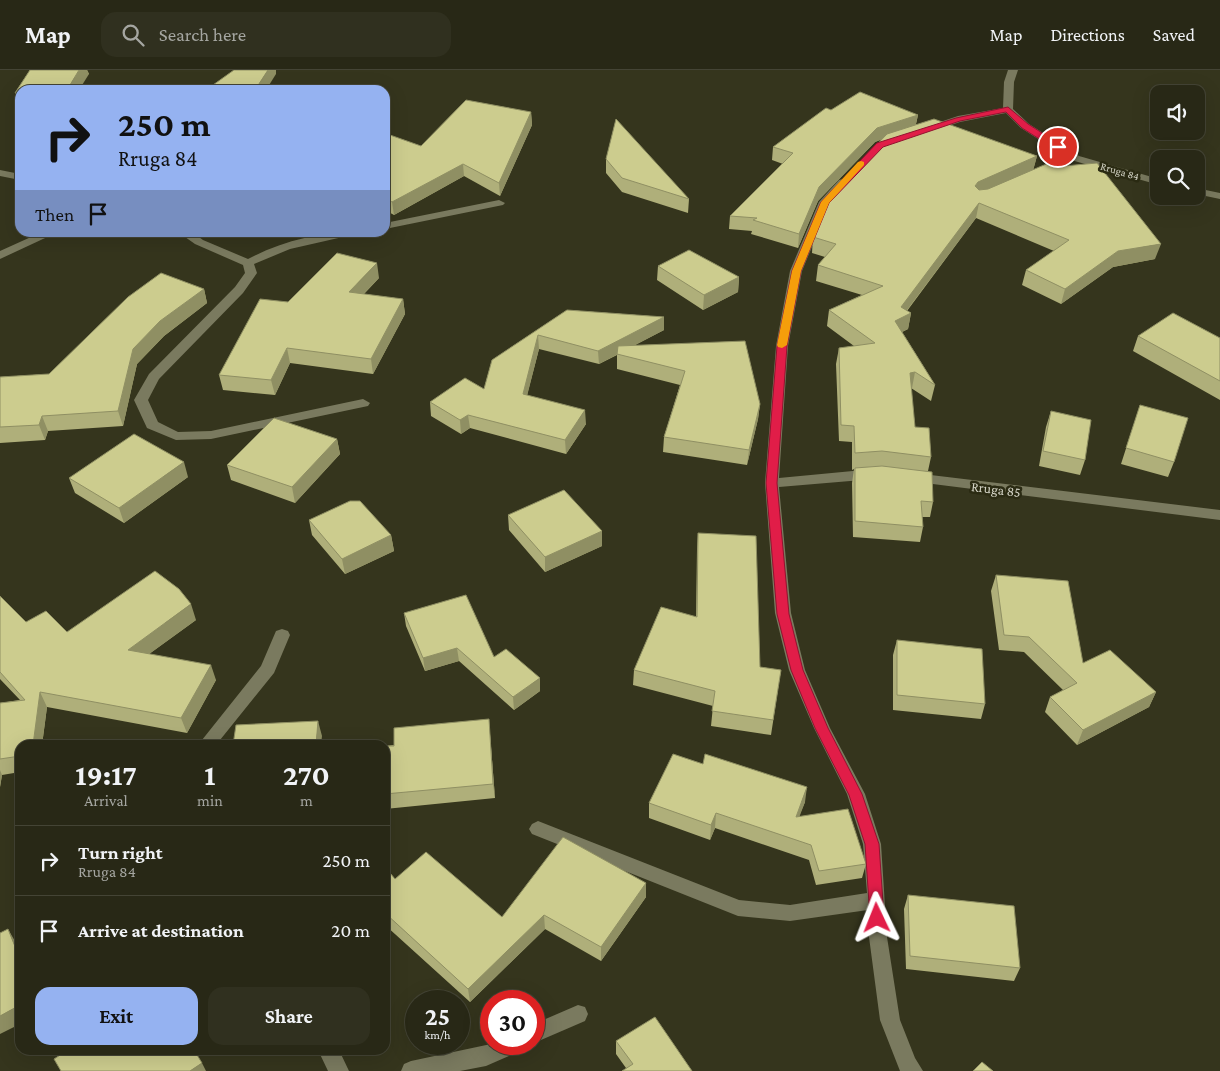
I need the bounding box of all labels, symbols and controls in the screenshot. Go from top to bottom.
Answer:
search box [101,12,451,57]
text: Map [25,21,71,48]
icon: search [119,21,147,49]
text: Search here [159,24,246,45]
text: Map [990,25,1022,45]
text: Directions [1050,25,1125,45]
text: Saved [1153,25,1195,45]
map controls [1150,85,1205,205]
button: sound [1150,85,1205,140]
icon: right [35,105,100,170]
text: 250 m [118,105,211,144]
pin [1037,126,1079,168]
icon: arrive [1044,133,1072,161]
text: Rruga 84 [118,146,198,171]
button: search [1150,150,1205,205]
street label: Rruga 84 [1099,160,1141,183]
icon: arrive [84,200,112,228]
text: Then [35,204,74,225]
street label: Rruga 85 [970,478,1022,500]
text: 19:17 [75,758,137,791]
text: 1 [204,758,216,791]
text: 270 [283,758,330,791]
text: Arrival [84,792,128,809]
text: min [197,792,223,809]
text: m [300,792,313,809]
text: Turn right [78,842,163,863]
icon: right [35,847,63,875]
text: 250 m [322,850,370,871]
text: Rruga 84 [78,863,136,880]
position arrow [850,891,902,943]
icon: arrive [35,917,63,945]
text: Arrive at destination [78,920,244,941]
text: 20 m [331,920,370,941]
button: Exit [35,987,198,1045]
button: Share [208,987,370,1045]
speed limit sign: 30 [480,990,545,1055]
text: 25 [425,1003,450,1030]
text: km/h [425,1028,450,1042]

